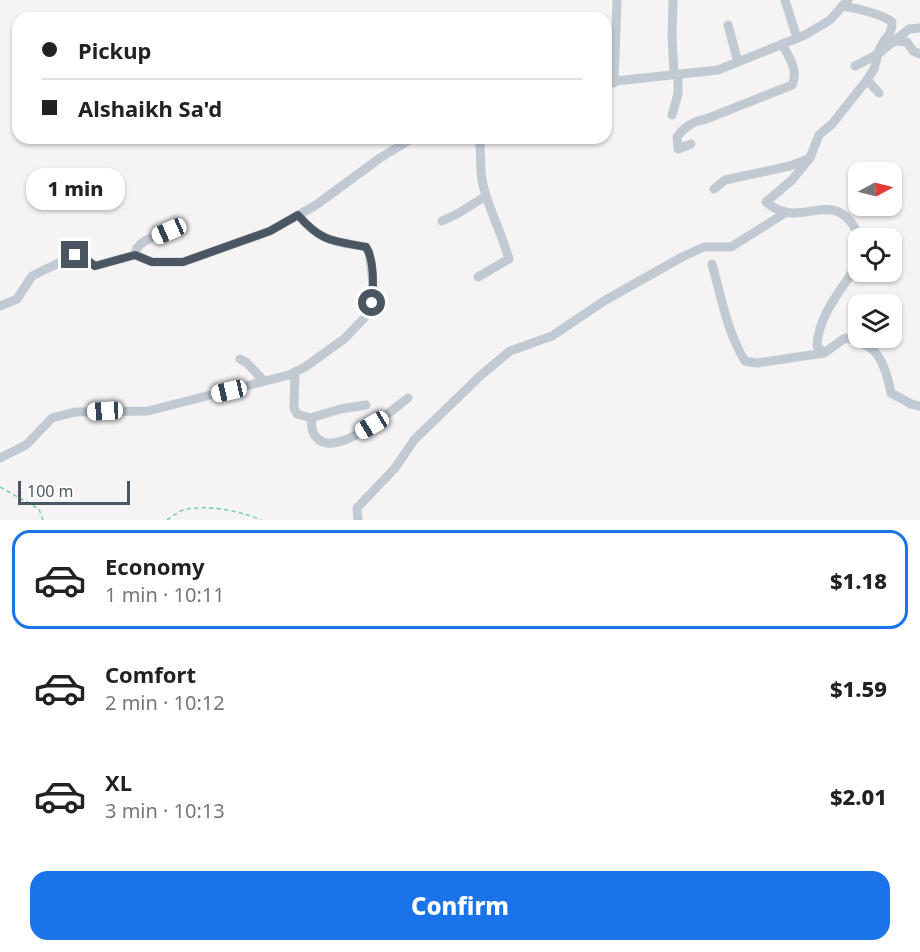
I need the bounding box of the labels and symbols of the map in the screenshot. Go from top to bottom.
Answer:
north arrow [848,162,902,216]
callout: 1 min [26,168,124,210]
car [149,215,189,247]
route end [61,241,88,268]
route start [358,289,385,316]
car [209,378,249,404]
car [87,401,123,421]
car [352,408,392,442]
scale bar [18,478,130,505]

